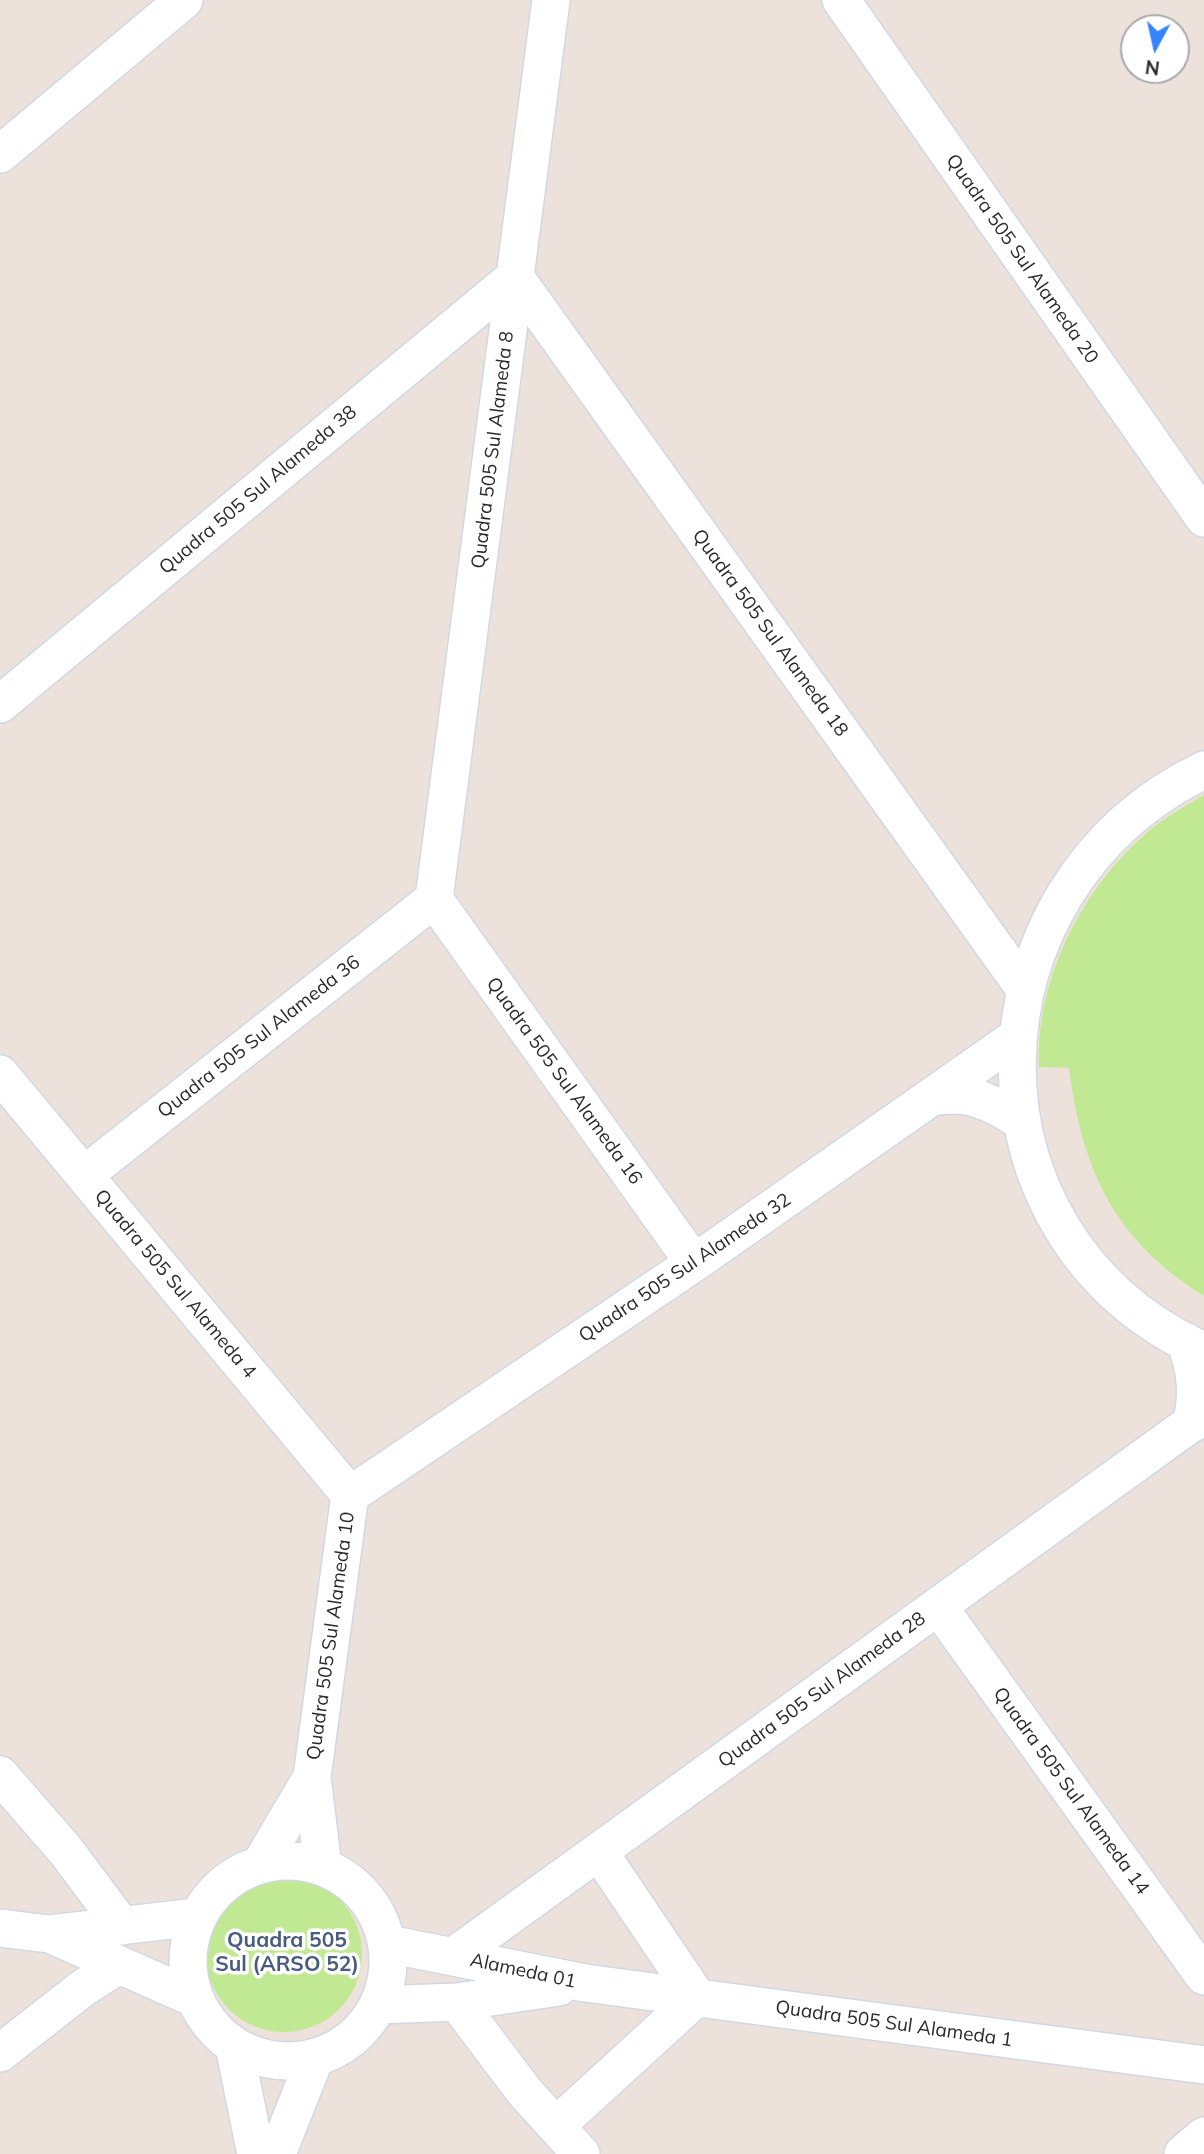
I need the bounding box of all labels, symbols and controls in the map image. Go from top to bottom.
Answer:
north arrow [1120,14,1190,84]
text: N [1144,55,1161,81]
street label: Quadra 505 Sul Alameda 20 [941,150,1103,368]
street label: Quadra 505 Sul Alameda 8 [467,330,519,570]
street label: Quadra 505 Sul Alameda 38 [155,401,361,579]
street label: Quadra 505 Sul Alameda 18 [687,525,853,741]
street label: Quadra 505 Sul Alameda 36 [153,951,365,1123]
street label: Quadra 505 Sul Alameda 16 [481,973,647,1189]
street label: Quadra 505 Sul Alameda 4 [89,1185,261,1383]
street label: Quadra 505 Sul Alameda 32 [575,1189,795,1347]
street label: Quadra 505 Sul Alameda 10 [302,1510,360,1762]
street label: Quadra 505 Sul Alameda 28 [714,1607,930,1773]
street label: Quadra 505 Sul Alameda 14 [988,1683,1154,1899]
district label: Quadra 505 Sul (ARSO 52) [215,1928,359,1978]
street label: Alameda 01 [468,1949,578,1993]
street label: Quadra 505 Sul Alameda 1 [774,1996,1014,2052]

